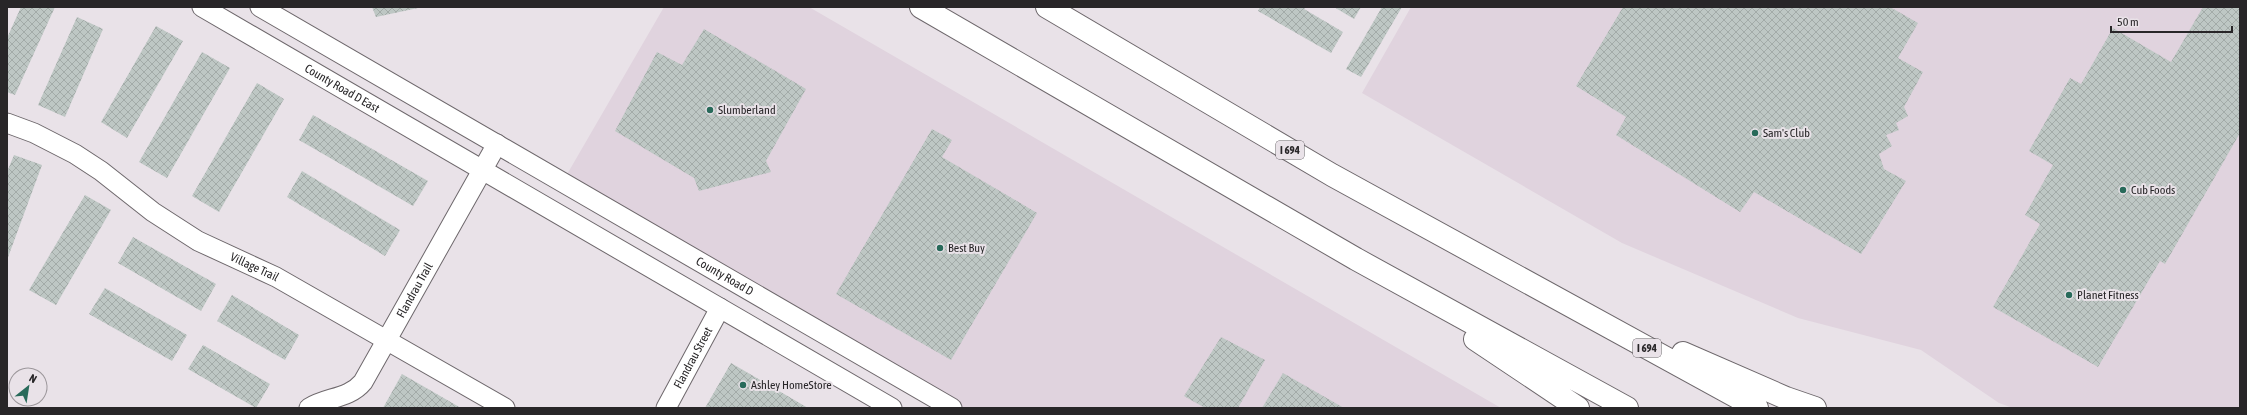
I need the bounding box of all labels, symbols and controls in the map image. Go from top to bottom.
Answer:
scale bar [2111,8,2232,34]
text: 50 m [2117,15,2139,29]
street label: County Road D East [302,61,382,116]
place label: Slumberland [718,103,776,117]
marker: Slumberland [705,105,715,115]
place label: Sam's Club [1763,126,1810,140]
marker: Sam's Club [1750,128,1760,138]
road number: I 694 [1276,141,1304,159]
place label: Cub Foods [2131,183,2175,197]
marker: Cub Foods [2118,185,2128,195]
place label: Best Buy [948,241,985,255]
marker: Best Buy [935,243,945,253]
street label: Village Trail [228,250,282,285]
street label: County Road D [693,254,756,298]
street label: Flandrau Trail [394,260,436,320]
place label: Planet Fitness [2077,288,2139,302]
marker: Planet Fitness [2064,290,2074,300]
street label: Flandrau Street [671,324,716,391]
road number: I 694 [1633,339,1661,357]
north arrow [8,367,48,407]
text: N [27,372,39,385]
place label: Ashley HomeStore [751,378,832,392]
marker: Ashley HomeStore [738,380,748,390]

